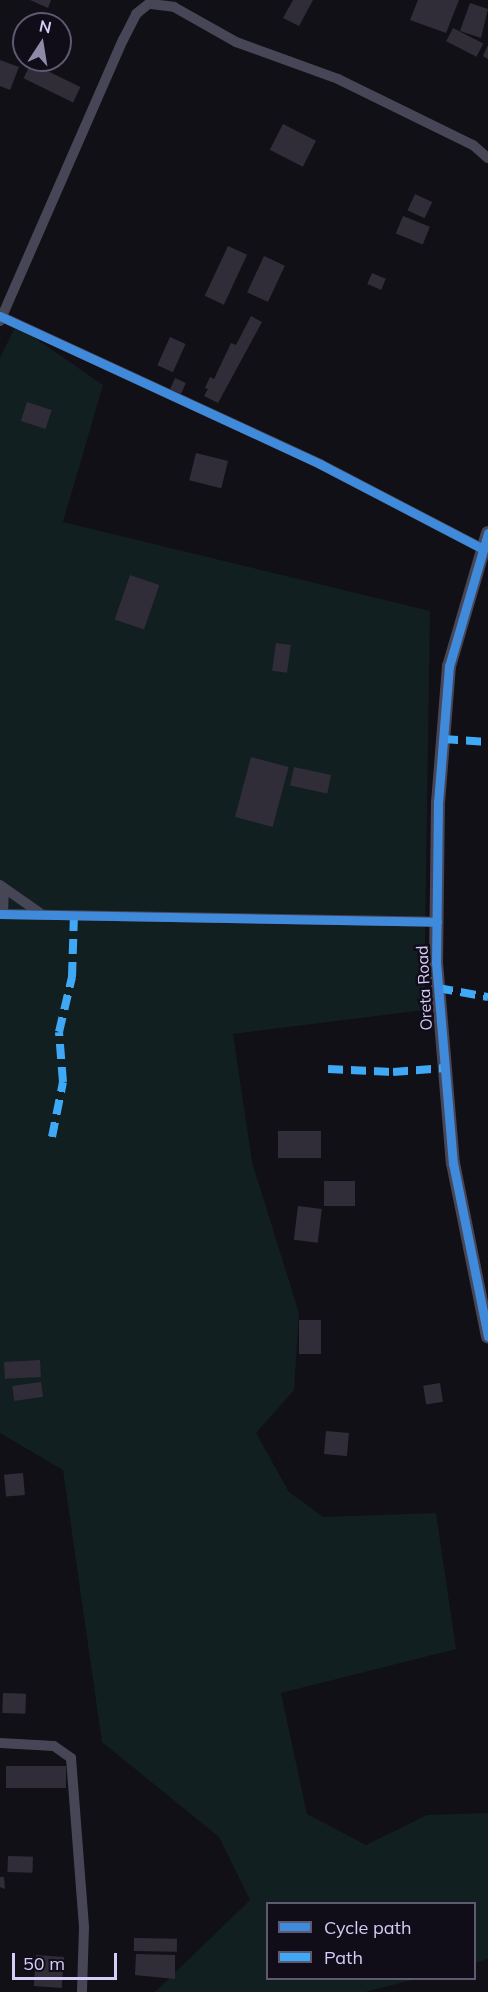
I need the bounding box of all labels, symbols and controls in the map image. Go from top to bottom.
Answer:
north arrow [12,12,72,72]
text: N [37,15,53,37]
street label: Oreta Road [412,945,436,1031]
legend [266,1902,476,1980]
text: Cycle path [324,1916,411,1939]
scale bar [15,1941,120,1979]
text: Path [324,1946,363,1969]
text: 50 m [23,1952,65,1975]

